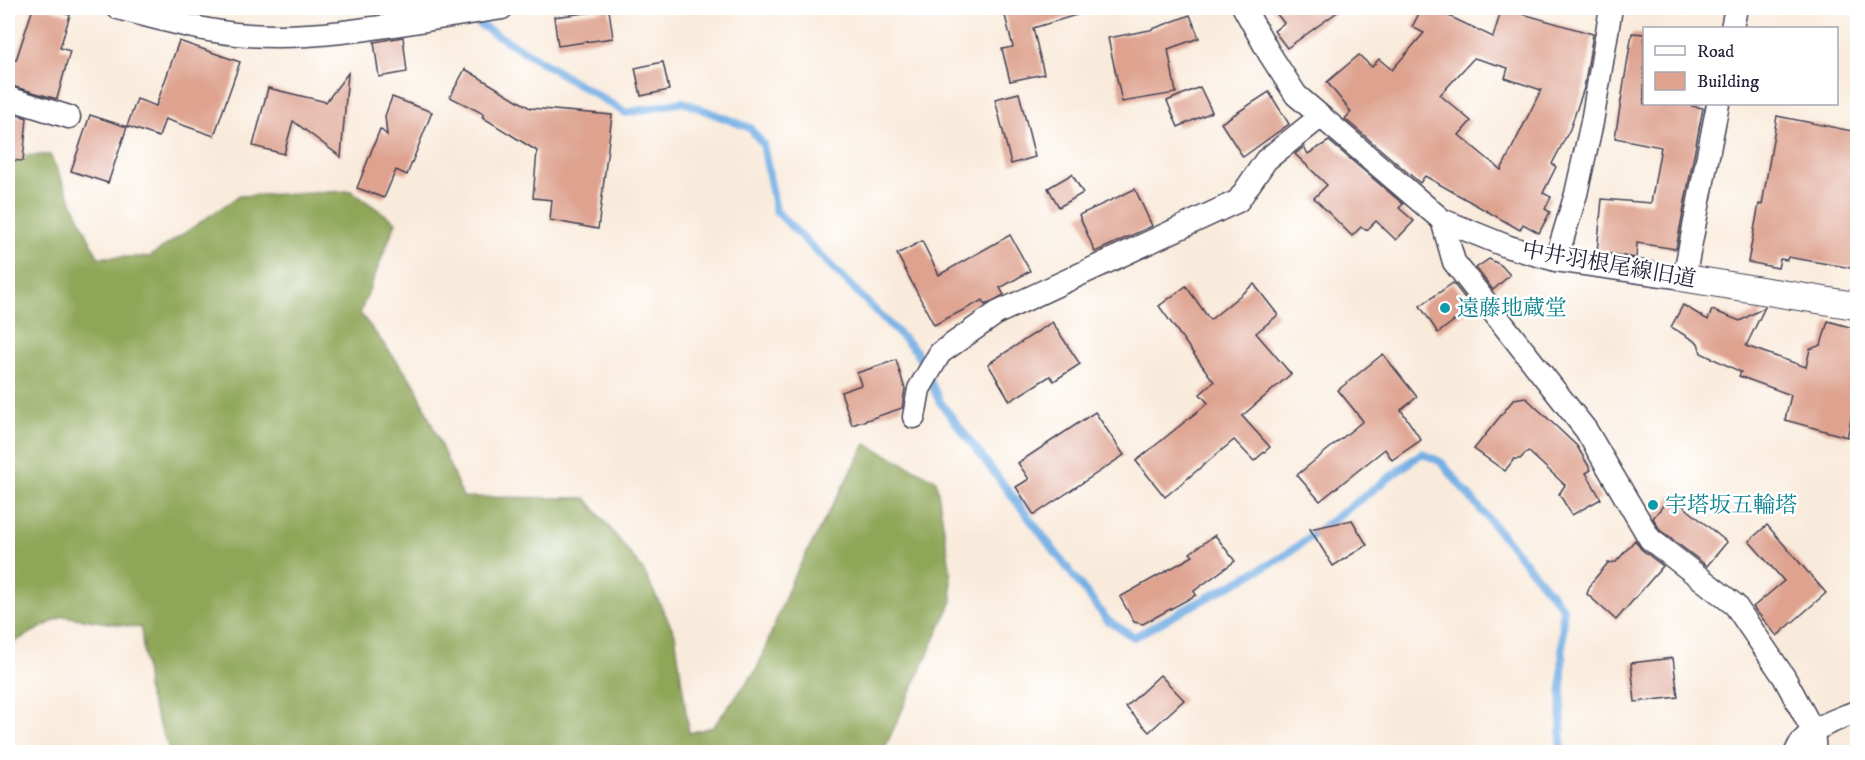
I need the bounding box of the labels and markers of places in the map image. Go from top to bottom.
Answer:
place label: 遠藤地蔵堂 [1457,295,1567,322]
marker: 遠藤地蔵堂 [1438,301,1452,315]
place label: 宇塔坂五輪塔 [1665,492,1797,519]
marker: 宇塔坂五輪塔 [1646,498,1660,512]

